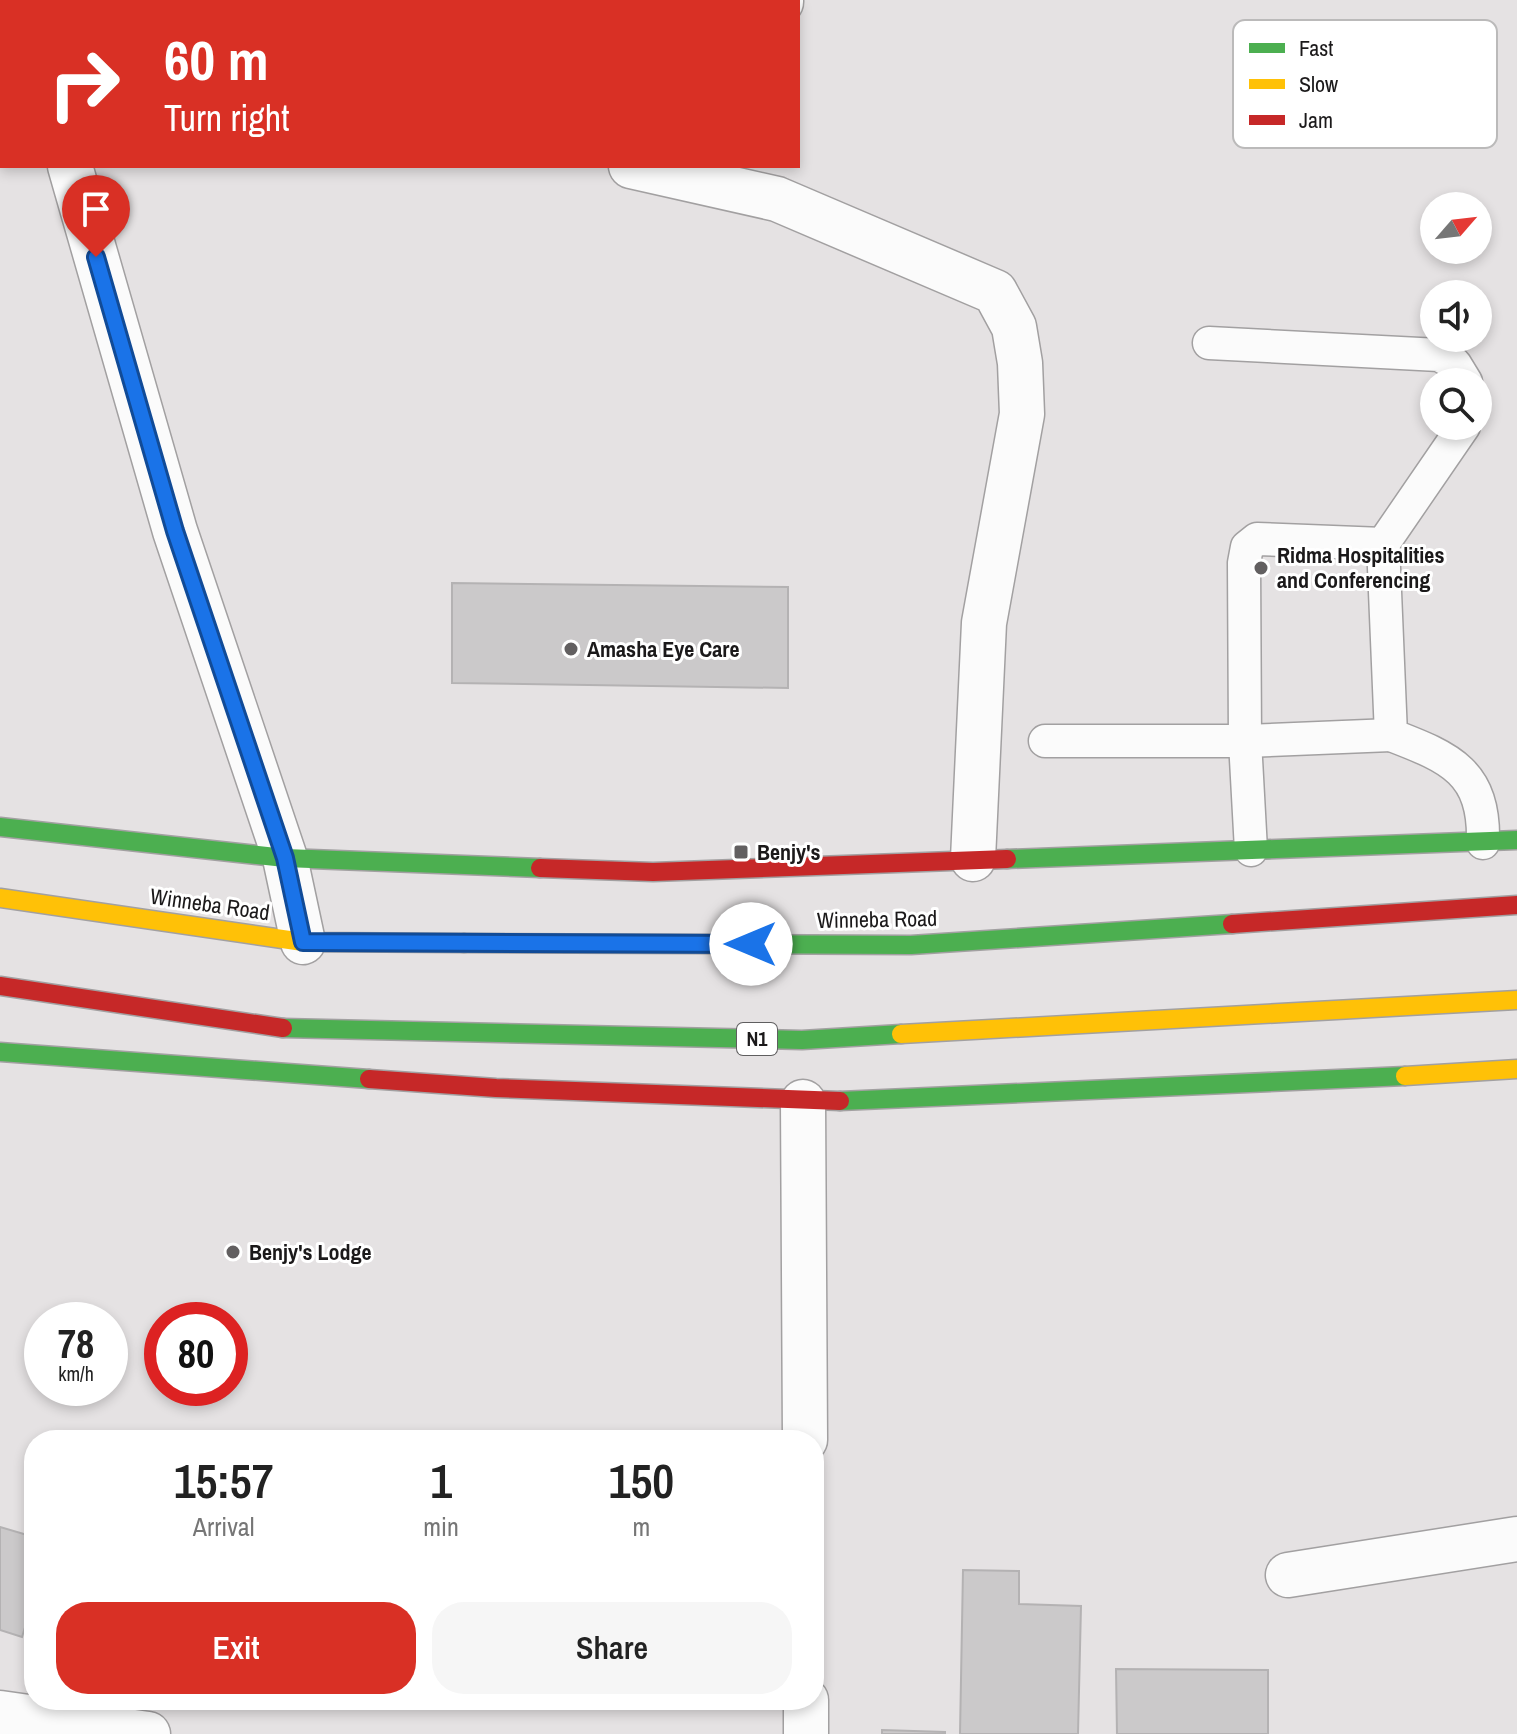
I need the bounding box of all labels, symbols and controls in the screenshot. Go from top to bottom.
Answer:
legend [1233,20,1497,148]
text: 60 m [164,22,269,97]
icon: right [32,32,136,136]
text: Fast [1299,33,1333,63]
text: Slow [1299,69,1338,99]
text: Turn right [164,94,289,142]
text: Jam [1299,105,1333,135]
pin [62,175,130,257]
icon: arrive [74,187,118,231]
north arrow [1420,192,1492,264]
map controls [1420,192,1492,440]
button: sound [1420,280,1492,352]
button: search [1420,368,1492,440]
place label: Ridma Hospitalities and Conferencing [1277,540,1444,595]
marker: Ridma Hospitalities and Conferencing [1252,559,1270,577]
place label: Amasha Eye Care [587,634,739,664]
marker: Amasha Eye Care [562,640,580,658]
place label: Benjy's [757,837,820,867]
marker: Benjy's [732,843,750,861]
street label: Winneba Road [148,881,272,927]
position arrow [709,902,793,986]
street label: Winneba Road [817,903,937,935]
road number: N1 [737,1023,777,1055]
place label: Benjy's Lodge [249,1237,372,1267]
marker: Benjy's Lodge [224,1243,242,1261]
speed limit sign: 80 [144,1302,248,1406]
text: 78 [58,1317,94,1370]
text: km/h [58,1360,94,1387]
text: 15:57 [174,1448,274,1513]
text: 1 [430,1448,452,1513]
text: 150 [609,1448,674,1513]
text: Arrival [193,1509,254,1544]
text: min [423,1509,459,1544]
text: m [633,1509,650,1544]
button: Exit [56,1602,416,1694]
button: Share [432,1602,792,1694]

